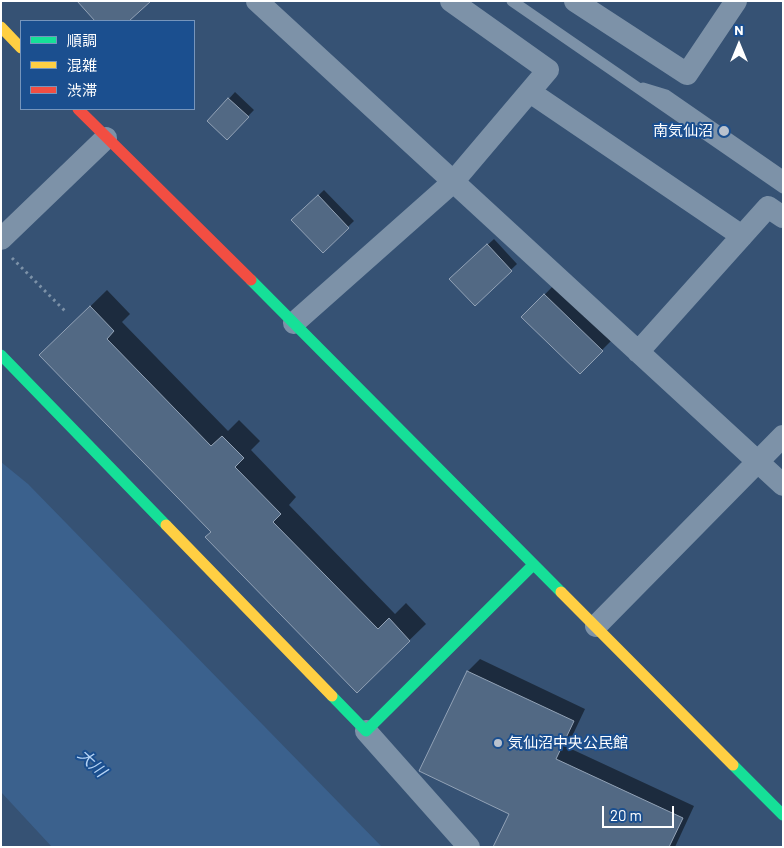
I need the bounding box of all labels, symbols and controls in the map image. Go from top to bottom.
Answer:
legend [20,20,195,110]
north arrow [714,20,764,70]
text: N [734,21,744,38]
text: 順調 [67,31,97,49]
text: 混雑 [67,56,97,74]
text: 渋滞 [67,81,97,99]
place label: 南気仙沼 [653,122,713,140]
marker: 南気仙沼 [717,124,731,138]
place label: 気仙沼中央公民館 [508,734,628,752]
marker: 気仙沼中央公民館 [492,737,504,749]
water label: 大川 [74,745,110,781]
scale bar [604,796,676,828]
text: 20 m [610,806,642,824]

